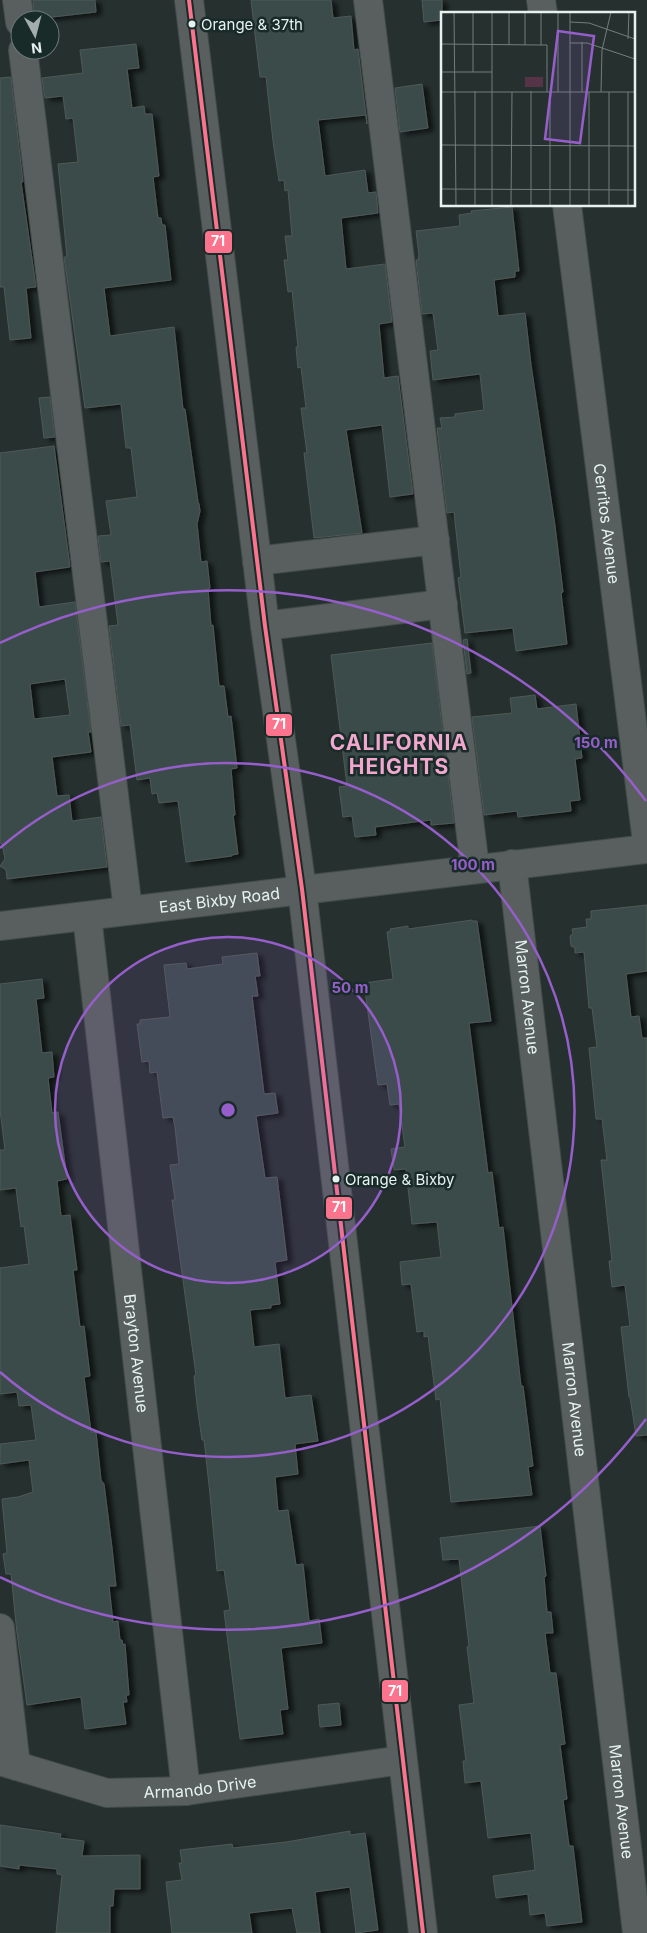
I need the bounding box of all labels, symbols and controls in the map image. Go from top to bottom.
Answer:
north arrow [10,10,60,60]
inset map [441,12,634,206]
place label: Orange & 37th [201,15,303,34]
marker: Orange & 37th [187,19,197,29]
text: N [30,39,43,57]
line badge: 71 [204,230,233,254]
text: 71 [211,232,225,249]
street label: Cerritos Avenue [590,462,624,585]
line badge: 71 [265,713,293,737]
text: 71 [272,715,286,732]
district label: CALIFORNIA HEIGHTS [330,730,468,779]
text: 150 m [574,733,618,752]
text: 100 m [451,855,495,874]
street label: East Bixby Road [158,883,281,917]
street label: Marron Avenue [511,939,544,1055]
text: 50 m [332,978,368,997]
centre of rings [219,1101,237,1119]
place label: Orange & Bixby [345,1170,455,1189]
marker: Orange & Bixby [331,1174,341,1184]
line badge: 71 [325,1196,353,1220]
text: 71 [332,1198,346,1215]
street label: Brayton Avenue [120,1293,153,1414]
street label: Marron Avenue [558,1341,591,1458]
line badge: 71 [381,1679,409,1703]
text: 71 [388,1682,402,1699]
street label: Marron Avenue [605,1743,638,1860]
street label: Armando Drive [143,1771,258,1802]

